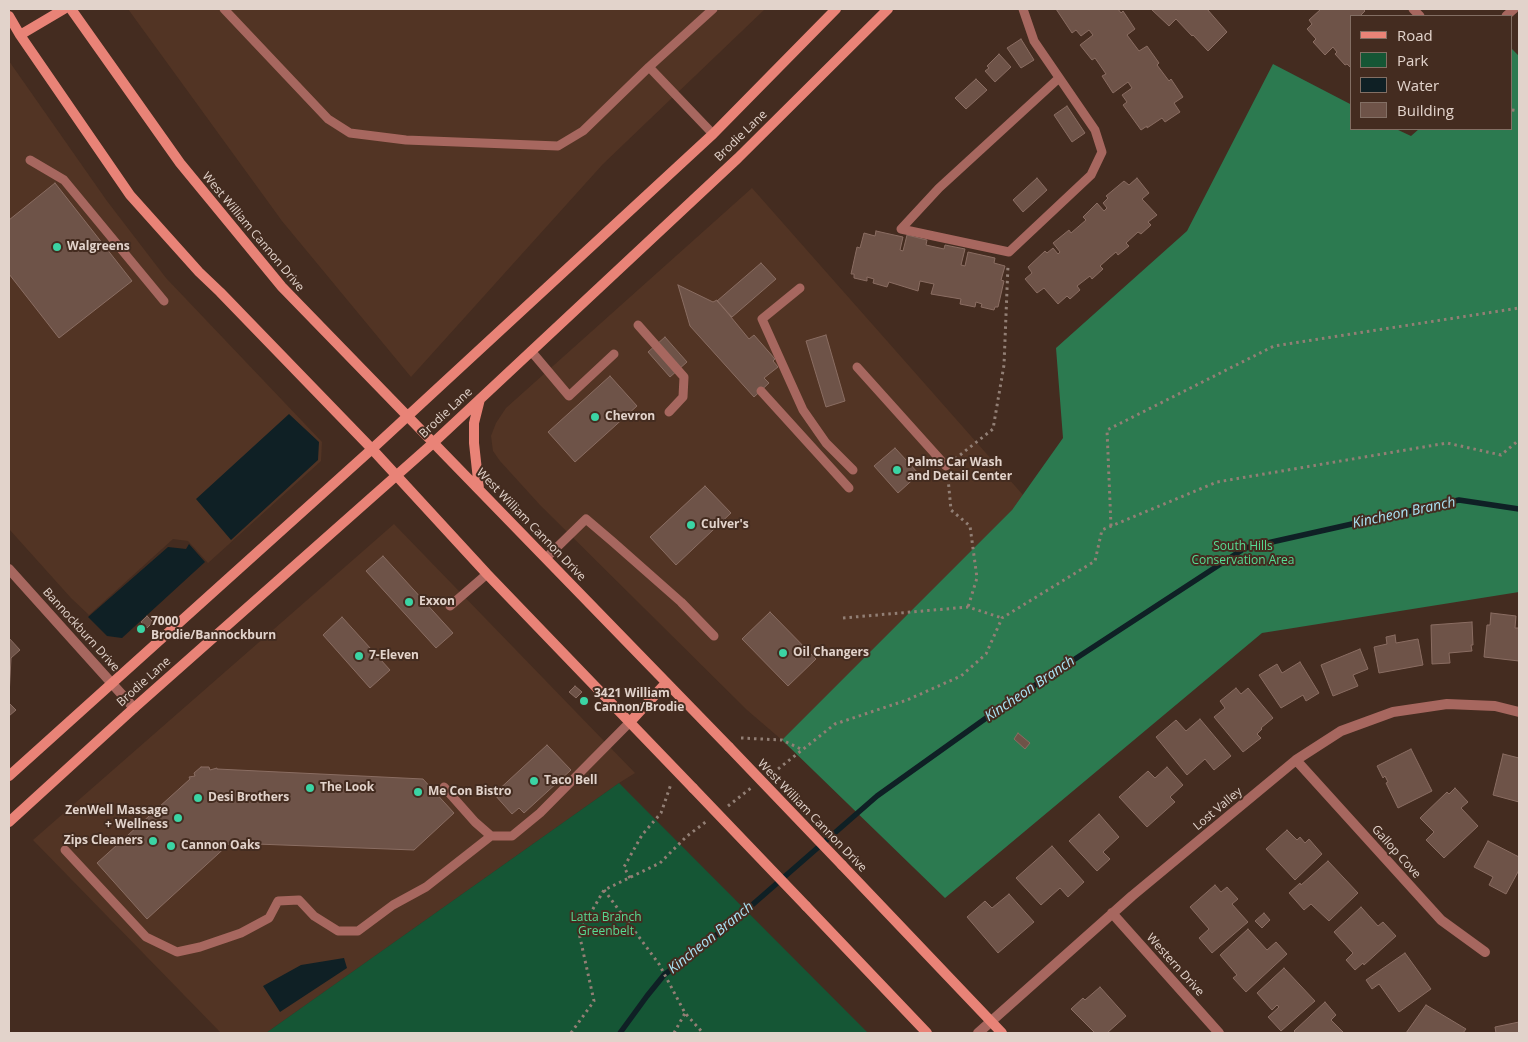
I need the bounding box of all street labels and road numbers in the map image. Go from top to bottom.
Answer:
street label: Brodie Lane [712,108,770,164]
street label: West William Cannon Drive [199,170,307,294]
street label: Brodie Lane [417,385,475,441]
street label: West William Cannon Drive [473,466,589,584]
street label: Bannockburn Drive [40,585,122,675]
street label: Brodie Lane [114,654,174,710]
street label: West William Cannon Drive [754,757,870,875]
street label: Lost Valley [1191,784,1245,834]
street label: Gallop Cove [1368,822,1424,882]
street label: Western Drive [1143,931,1207,999]

